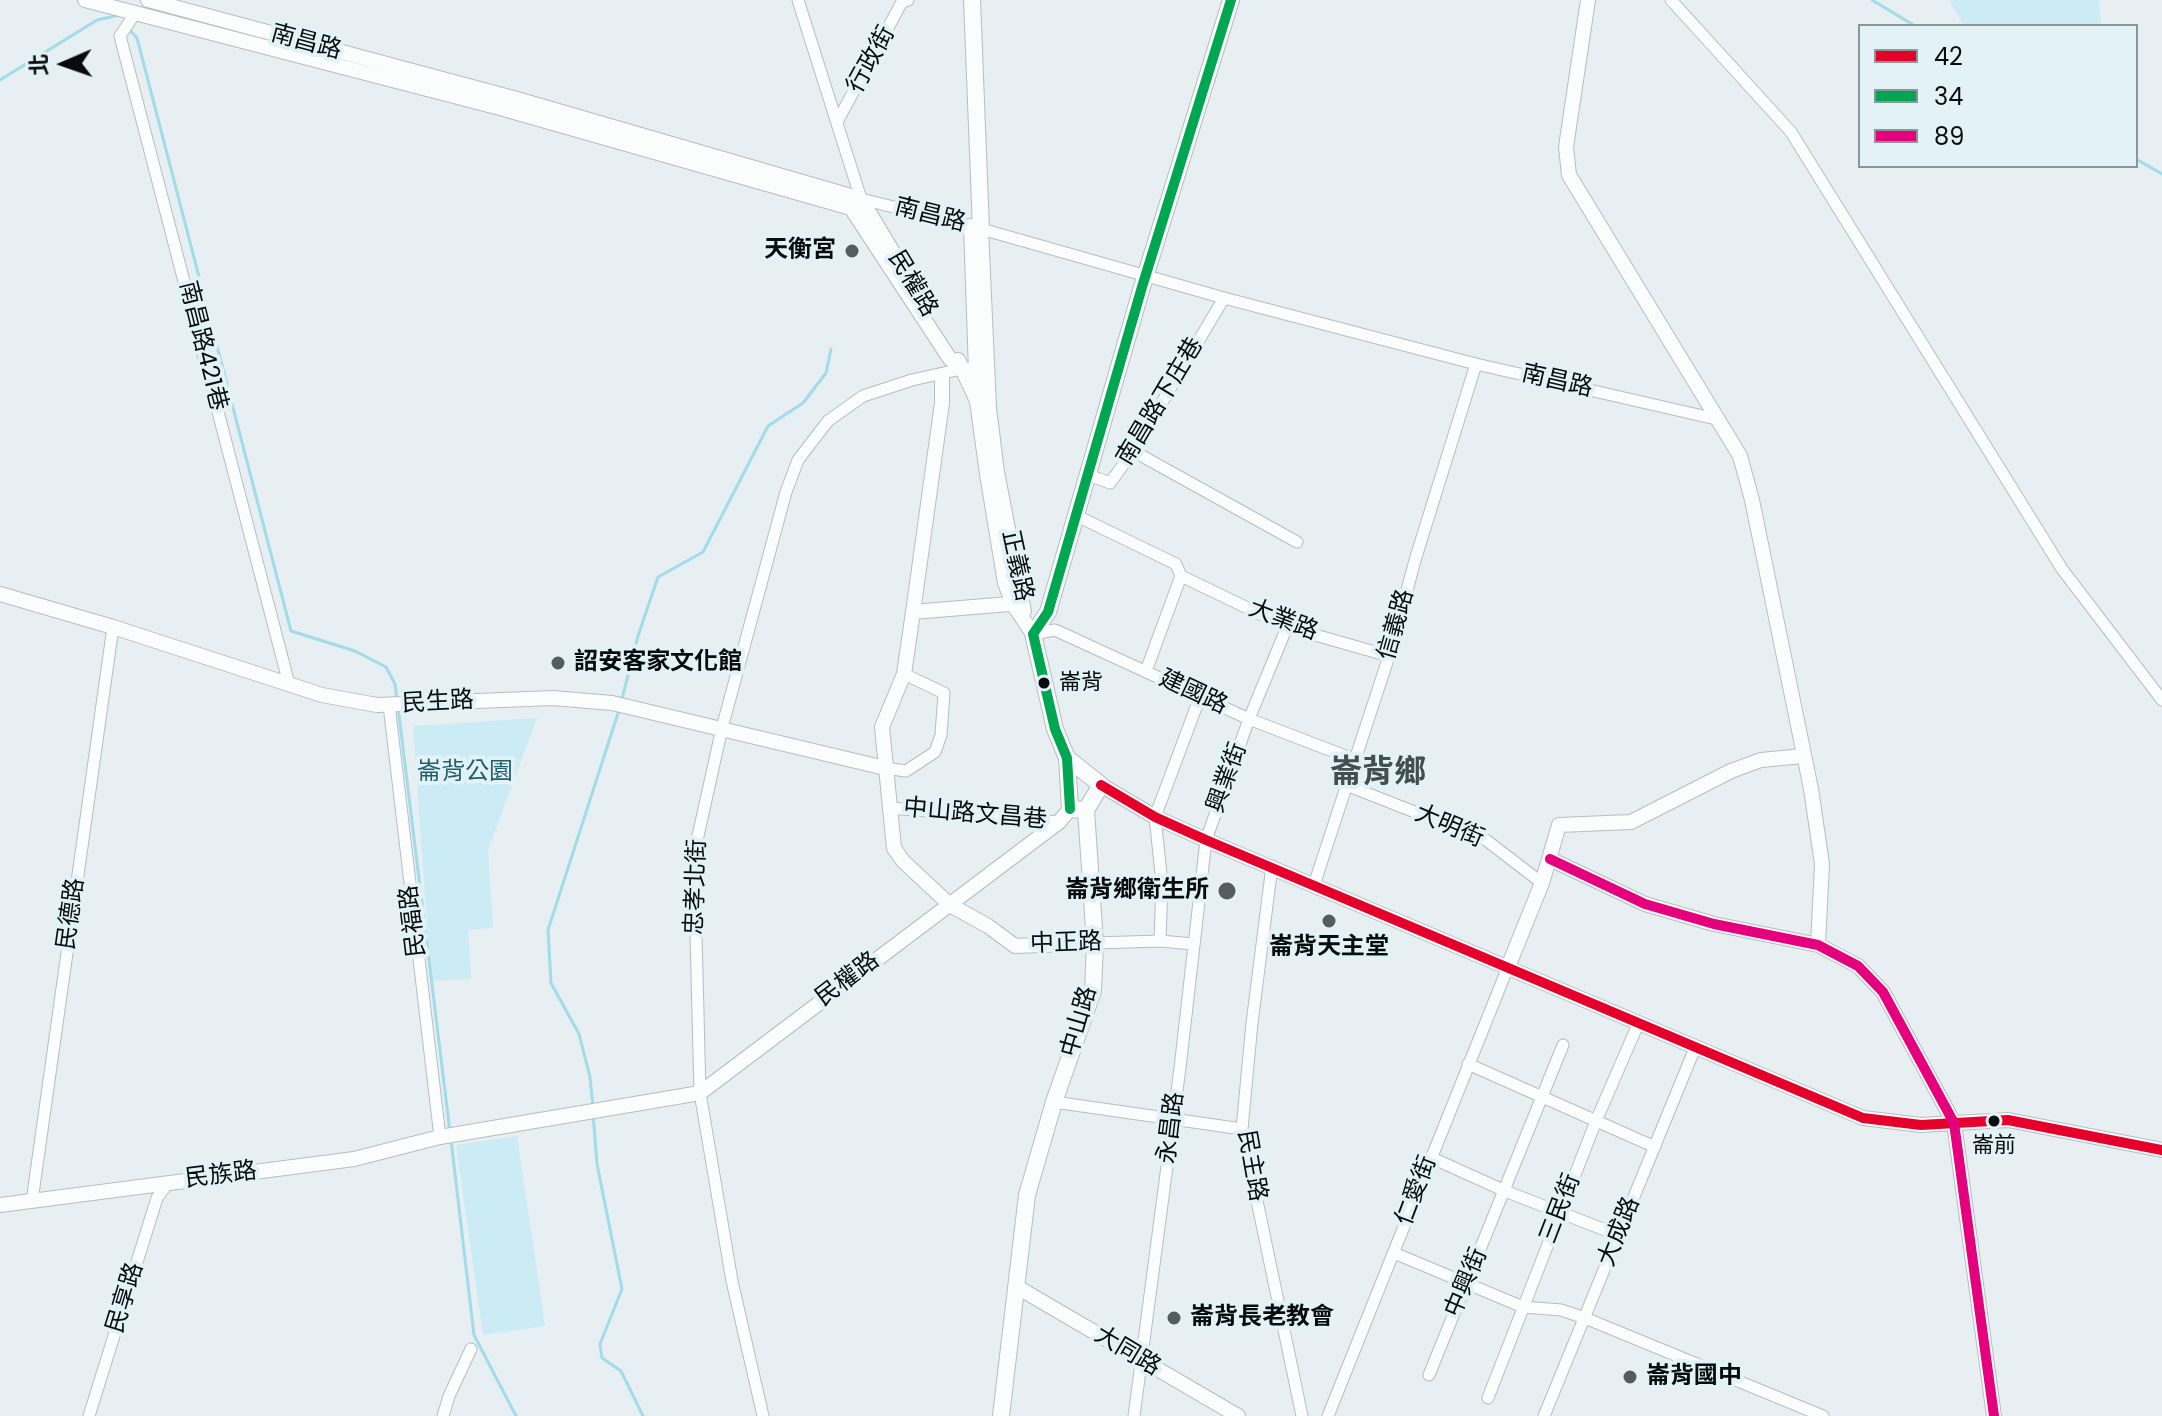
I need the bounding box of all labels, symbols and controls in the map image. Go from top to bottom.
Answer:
street label: 南昌路 [267,20,345,66]
street label: 行政街 [842,22,902,98]
north arrow [24,24,104,104]
legend [1858,24,2138,168]
text: 42 [1934,40,1963,73]
text: 北 [24,53,55,76]
text: 34 [1934,80,1963,113]
text: 89 [1934,120,1964,153]
street label: 南昌路 [892,193,968,239]
place label: 天衡宮 [764,237,836,265]
marker: 天衡宮 [843,242,861,260]
street label: 民權路 [881,246,943,322]
street label: 南昌路421巷 [172,278,232,414]
street label: 南昌路下庄巷 [1112,333,1210,471]
street label: 南昌路 [1519,360,1595,404]
street label: 正義路 [994,528,1038,604]
street label: 信義路 [1373,586,1421,664]
street label: 大業路 [1244,595,1322,647]
place label: 詔安客家文化館 [574,649,742,677]
marker: 詔安客家文化館 [549,654,567,672]
street label: 建國路 [1154,665,1232,721]
place label: 崙背 [1059,670,1103,696]
marker: 崙背 [1036,675,1052,691]
street label: 民生路 [401,687,475,719]
street label: 興業街 [1202,739,1254,817]
district label: 崙背鄉 [1330,755,1426,793]
park label: 崙背公園 [417,759,513,787]
street label: 中山路文昌巷 [902,794,1048,836]
street label: 大明街 [1410,800,1488,854]
street label: 忠孝北街 [681,839,713,935]
street label: 民德路 [53,876,91,952]
place label: 崙背鄉衛生所 [1065,877,1209,905]
marker: 崙背鄉衛生所 [1216,880,1238,902]
street label: 民福路 [395,884,433,958]
marker: 崙背天主堂 [1320,912,1338,930]
street label: 中正路 [1030,928,1102,960]
place label: 崙背天主堂 [1269,934,1389,962]
street label: 民權路 [811,947,885,1013]
street label: 中山路 [1056,983,1104,1061]
street label: 永昌路 [1153,1091,1191,1165]
marker: 崙前 [1986,1113,2002,1129]
street label: 民主路 [1231,1128,1271,1204]
place label: 崙前 [1972,1133,2016,1159]
street label: 仁愛街 [1391,1152,1443,1230]
street label: 民族路 [184,1157,258,1195]
street label: 三民街 [1535,1170,1587,1248]
street label: 大成路 [1593,1193,1647,1271]
street label: 中興街 [1440,1244,1494,1322]
street label: 民享路 [102,1259,150,1337]
place label: 崙背長老教會 [1190,1304,1334,1332]
marker: 崙背長老教會 [1165,1309,1183,1327]
street label: 大同路 [1089,1321,1165,1383]
place label: 崙背國中 [1646,1363,1742,1391]
marker: 崙背國中 [1621,1368,1639,1386]

